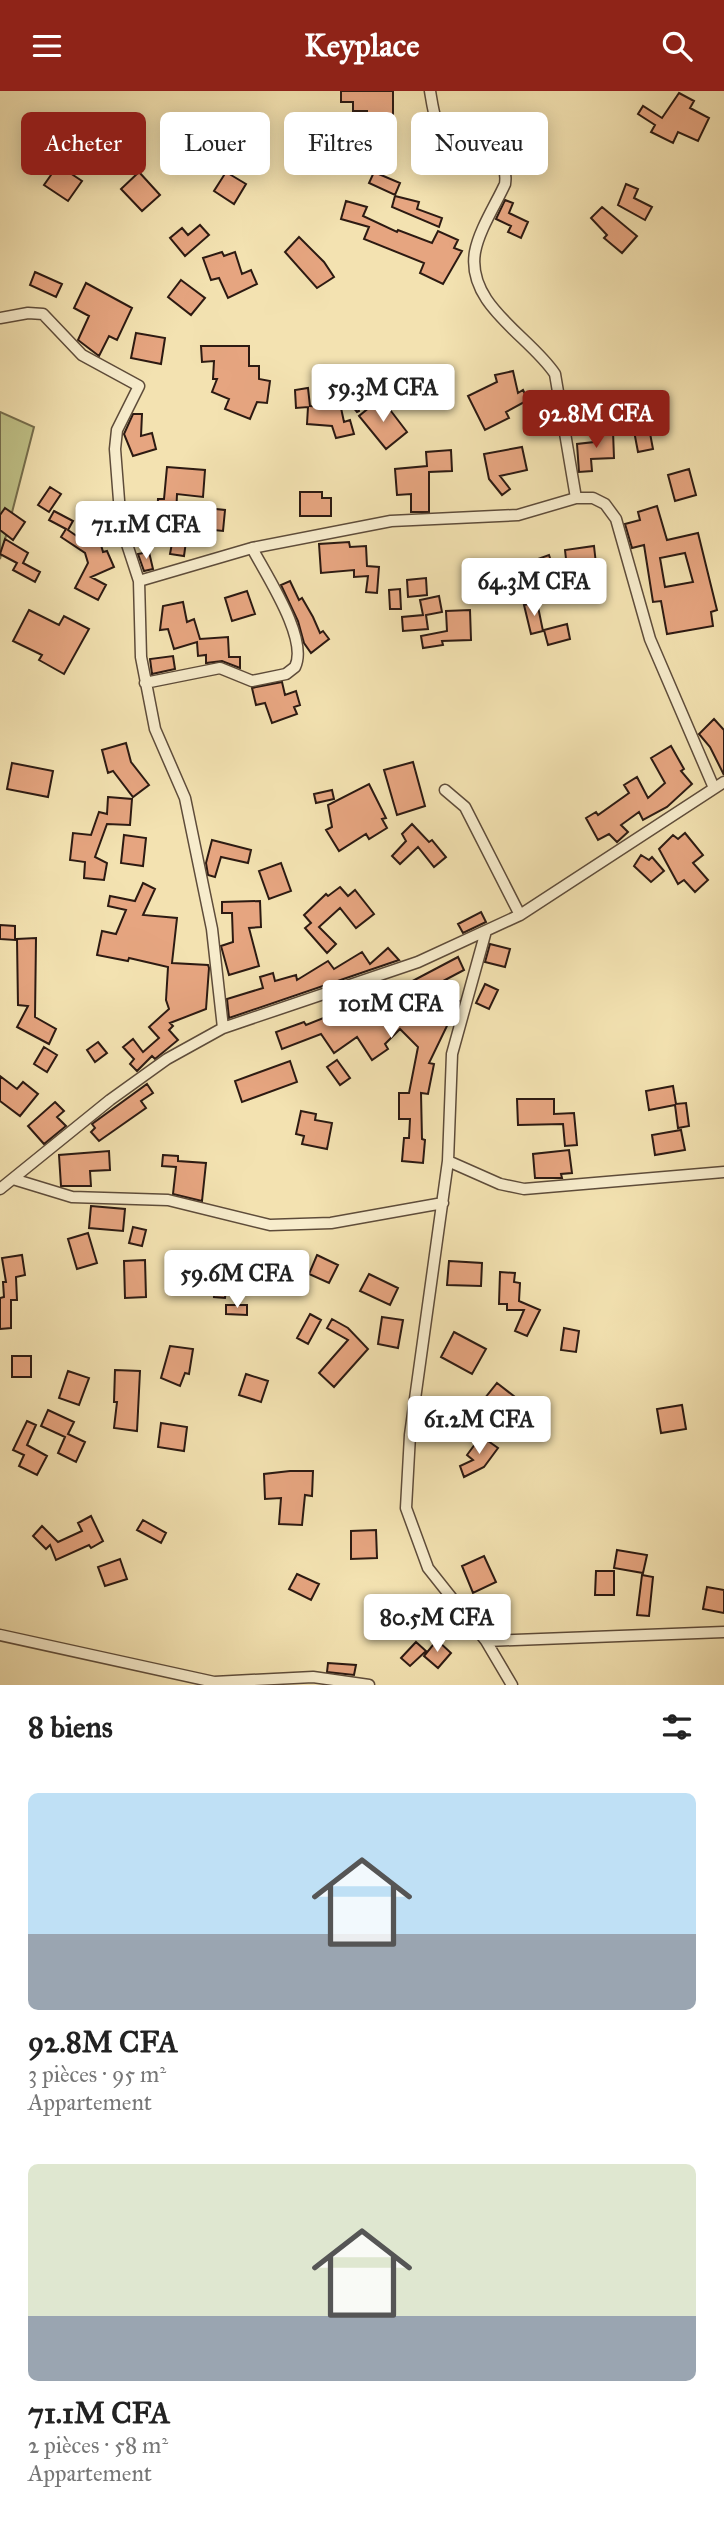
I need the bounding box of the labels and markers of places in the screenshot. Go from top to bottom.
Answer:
pin: 59.3M CFA [303,365,463,424]
pin: 92.8M CFA [516,391,676,450]
pin: 71.1M CFA [66,501,226,561]
pin: 64.3M CFA [454,559,614,618]
pin: 101M CFA [319,981,463,1040]
pin: 59.6M CFA [157,1251,317,1310]
pin: 61.2M CFA [399,1397,559,1456]
pin: 80.5M CFA [357,1595,517,1654]

